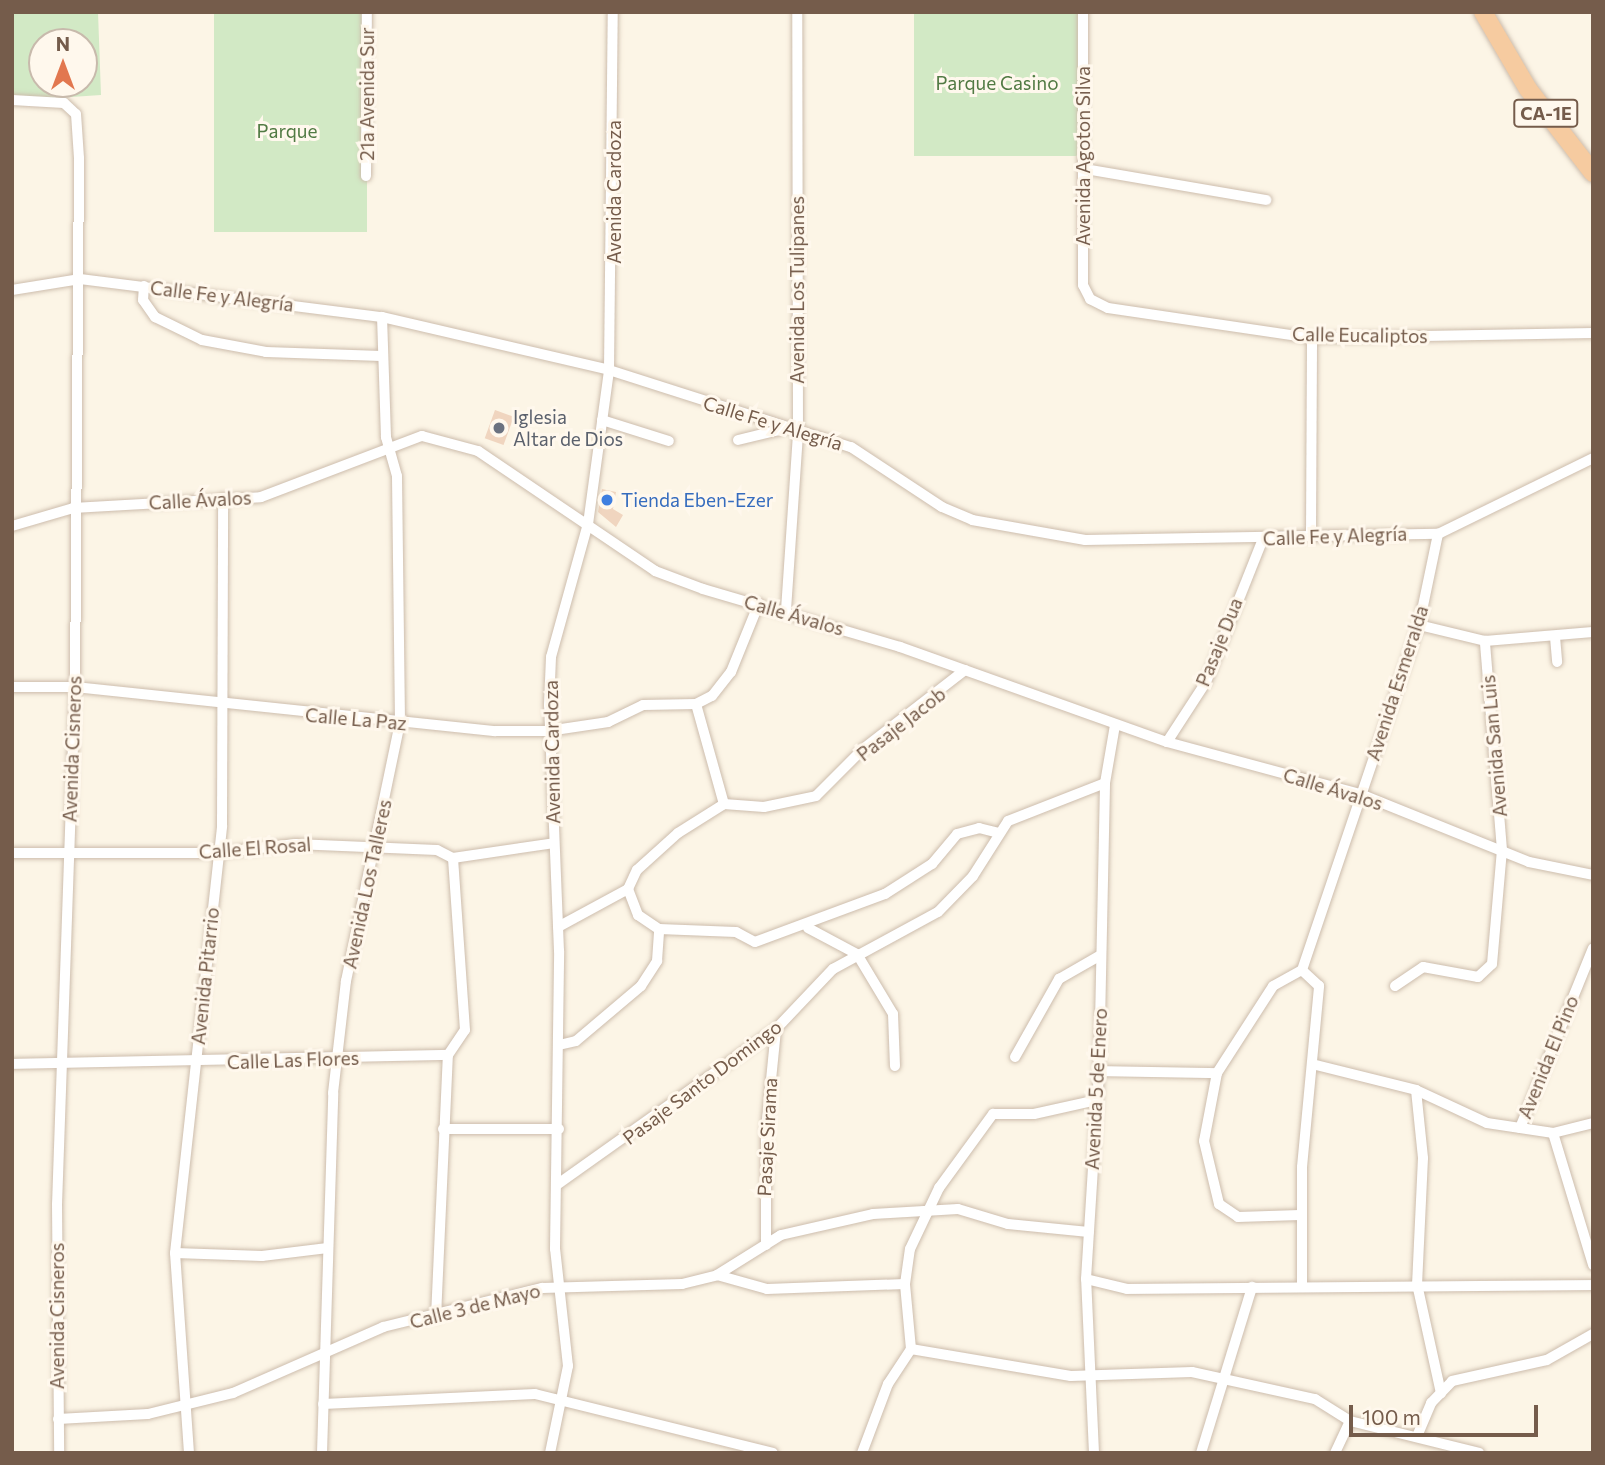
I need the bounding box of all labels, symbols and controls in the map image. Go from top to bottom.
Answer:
street label: 21a Avenida Sur [356,27,378,161]
north arrow [28,28,98,98]
text: N [56,32,70,55]
street label: Avenida Agoton Silva [1072,66,1094,246]
park label: Parque Casino [935,72,1059,94]
road number: CA-1E [1513,98,1579,128]
park label: Parque [257,120,317,142]
street label: Avenida Cardoza [603,120,625,264]
street label: Avenida Los Tulipanes [786,196,808,384]
street label: Calle Fe y Alegría [149,276,295,316]
street label: Calle Eucaliptos [1292,322,1428,348]
street label: Calle Fe y Alegría [701,391,845,455]
place label: Iglesia Altar de Dios [513,406,623,450]
marker: Iglesia Altar de Dios [491,420,507,436]
street label: Calle Ávalos [148,486,252,514]
place label: Tienda Eben-Ezer [621,489,773,511]
marker: Tienda Eben-Ezer [599,492,615,508]
street label: Calle Fe y Alegría [1262,522,1408,550]
street label: Calle Ávalos [741,590,847,640]
street label: Pasaje Dua [1191,594,1247,690]
street label: Avenida Esmeralda [1361,603,1433,763]
street label: Avenida San Luis [1476,674,1512,818]
street label: Avenida Cisneros [58,675,86,823]
street label: Avenida Cardoza [539,680,565,824]
street label: Pasaje Jacob [852,682,950,766]
street label: Calle La Paz [304,703,408,735]
street label: Calle Ávalos [1281,763,1385,815]
street label: Avenida Los Talleres [338,797,396,971]
street label: Calle El Rosal [198,833,312,863]
street label: Avenida Pitarrio [186,906,224,1046]
street label: Avenida El Pino [1513,992,1583,1122]
street label: Avenida 5 de Enero [1080,1007,1112,1171]
street label: Pasaje Santo Domingo [618,1015,786,1149]
street label: Calle Las Flores [226,1046,360,1074]
street label: Pasaje Sirama [753,1077,781,1197]
street label: Avenida Cisneros [46,1243,68,1389]
street label: Calle 3 de Mayo [407,1279,543,1333]
scale bar [1353,1392,1542,1436]
text: 100 m [1362,1404,1421,1429]

